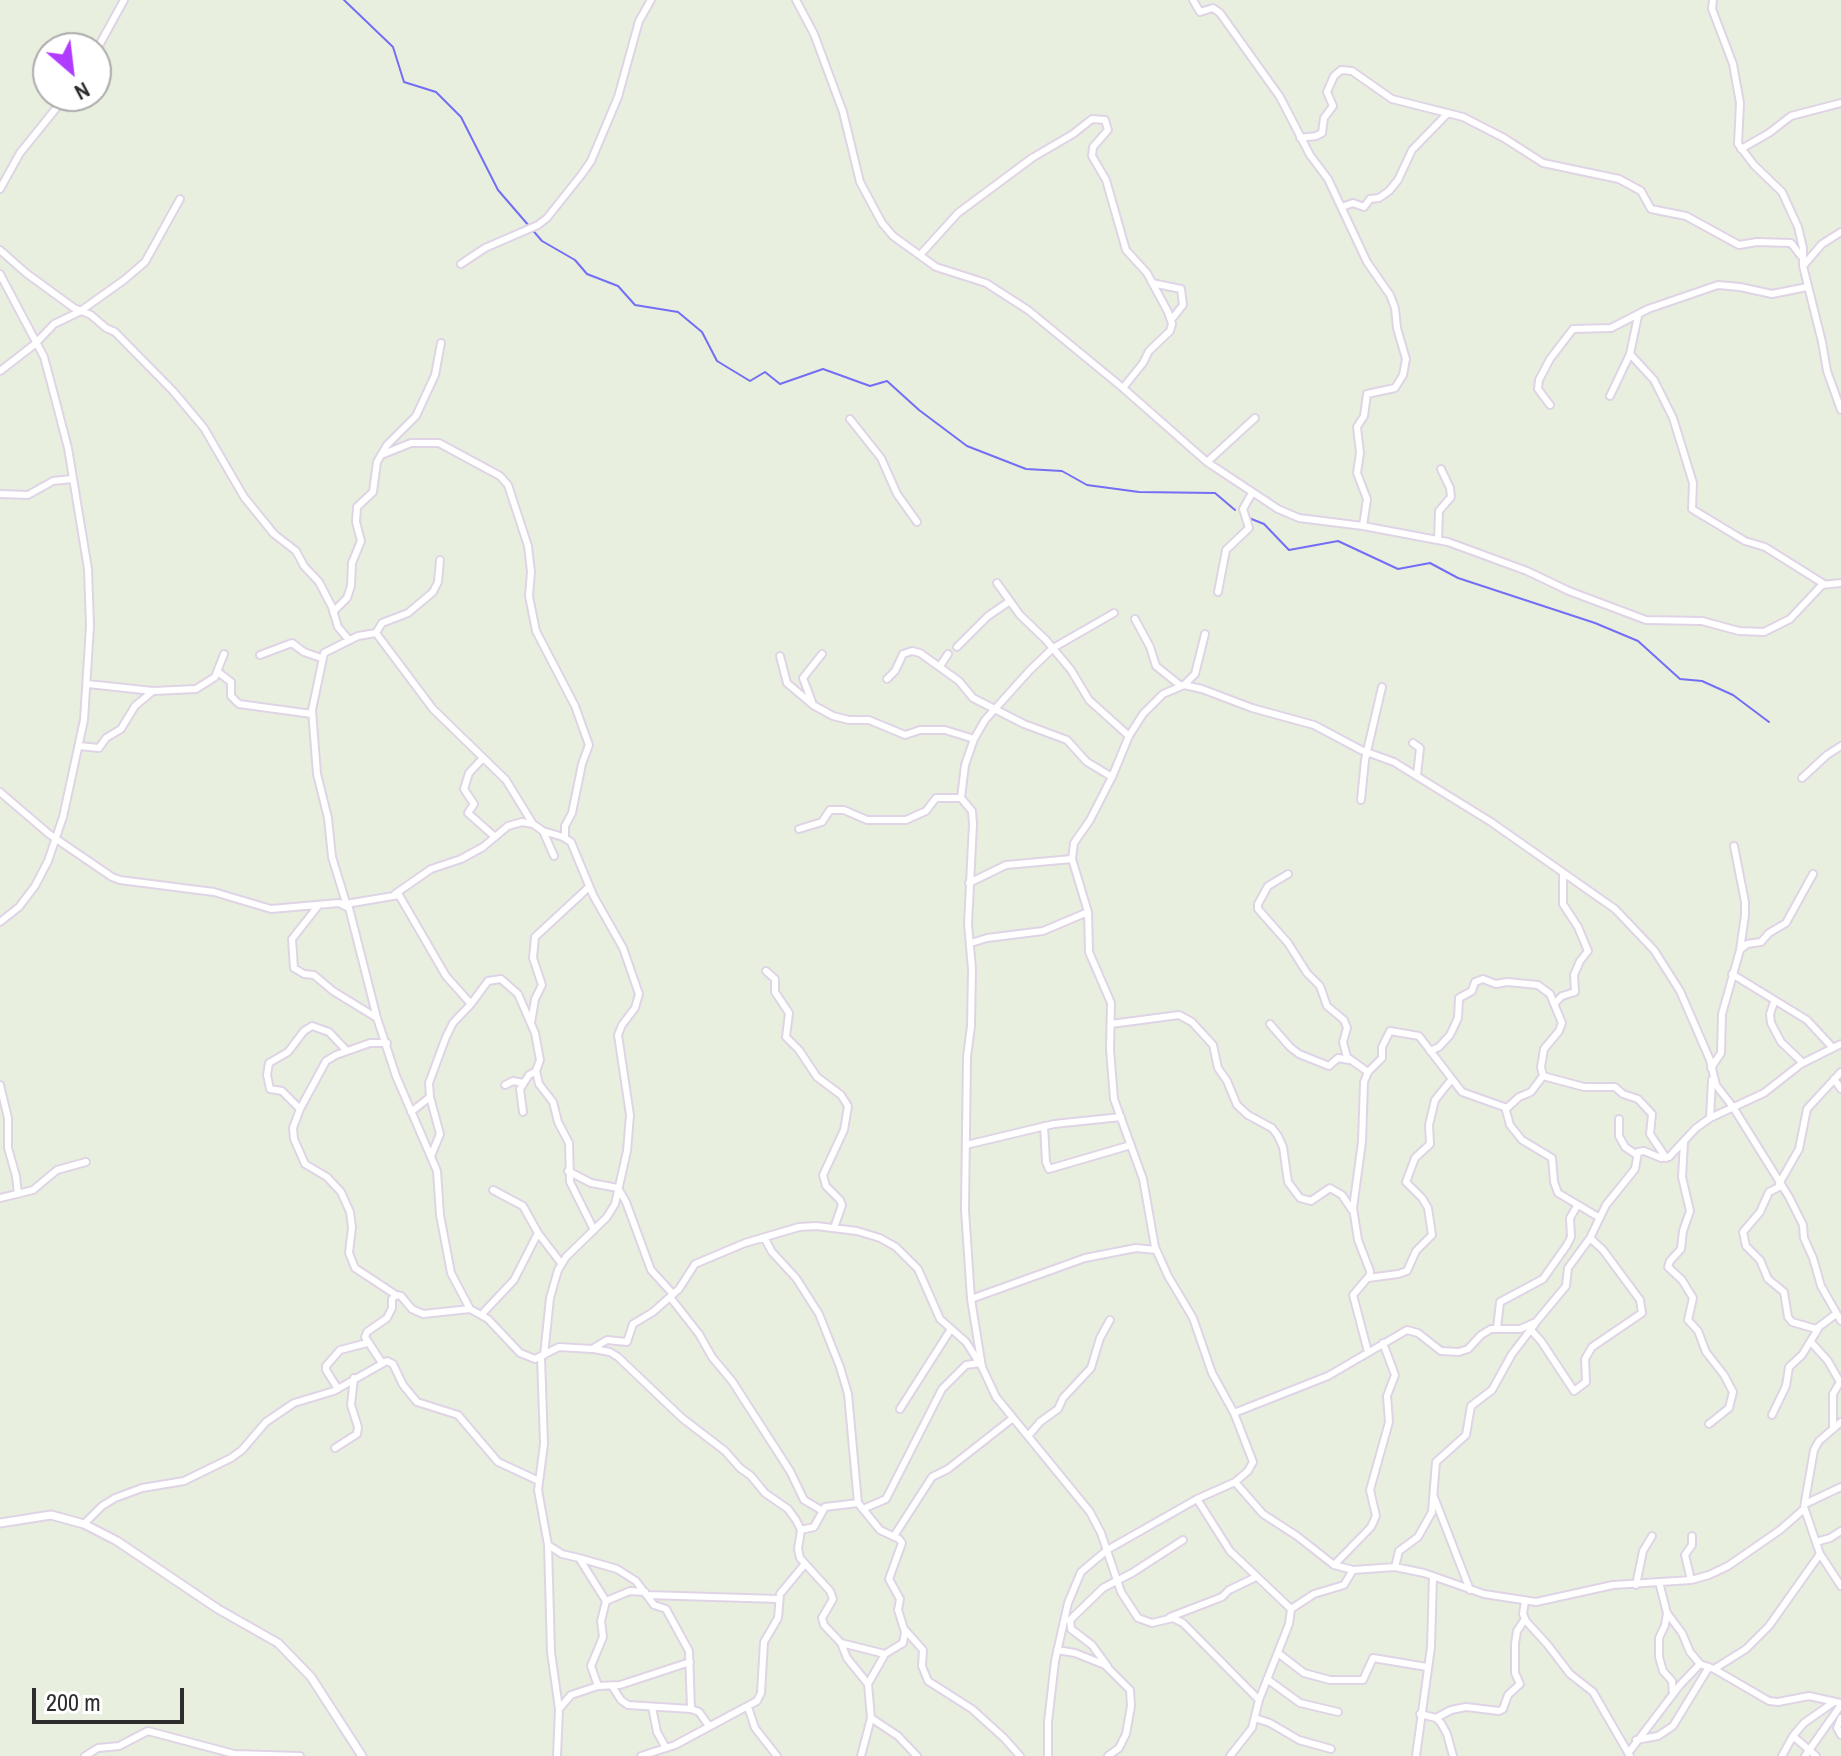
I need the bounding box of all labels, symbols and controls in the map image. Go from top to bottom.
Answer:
north arrow [32,32,112,112]
text: N [70,75,95,108]
scale bar [36,1672,188,1722]
text: 200 m [46,1686,101,1718]

